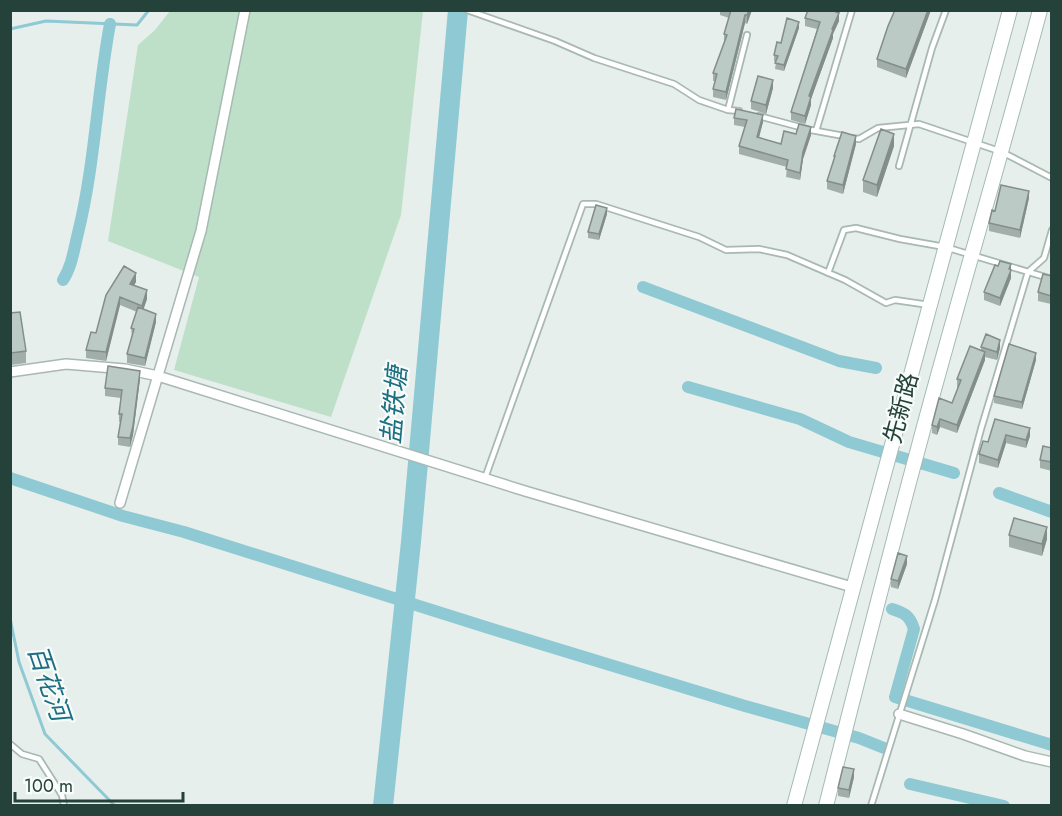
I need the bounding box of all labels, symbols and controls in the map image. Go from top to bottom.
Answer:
water label: 盐铁塘 [372,361,417,446]
street label: 先新路 [874,369,927,447]
water label: 百花河 [18,640,81,731]
scale bar [15,765,183,803]
text: 100 m [24,773,73,799]

